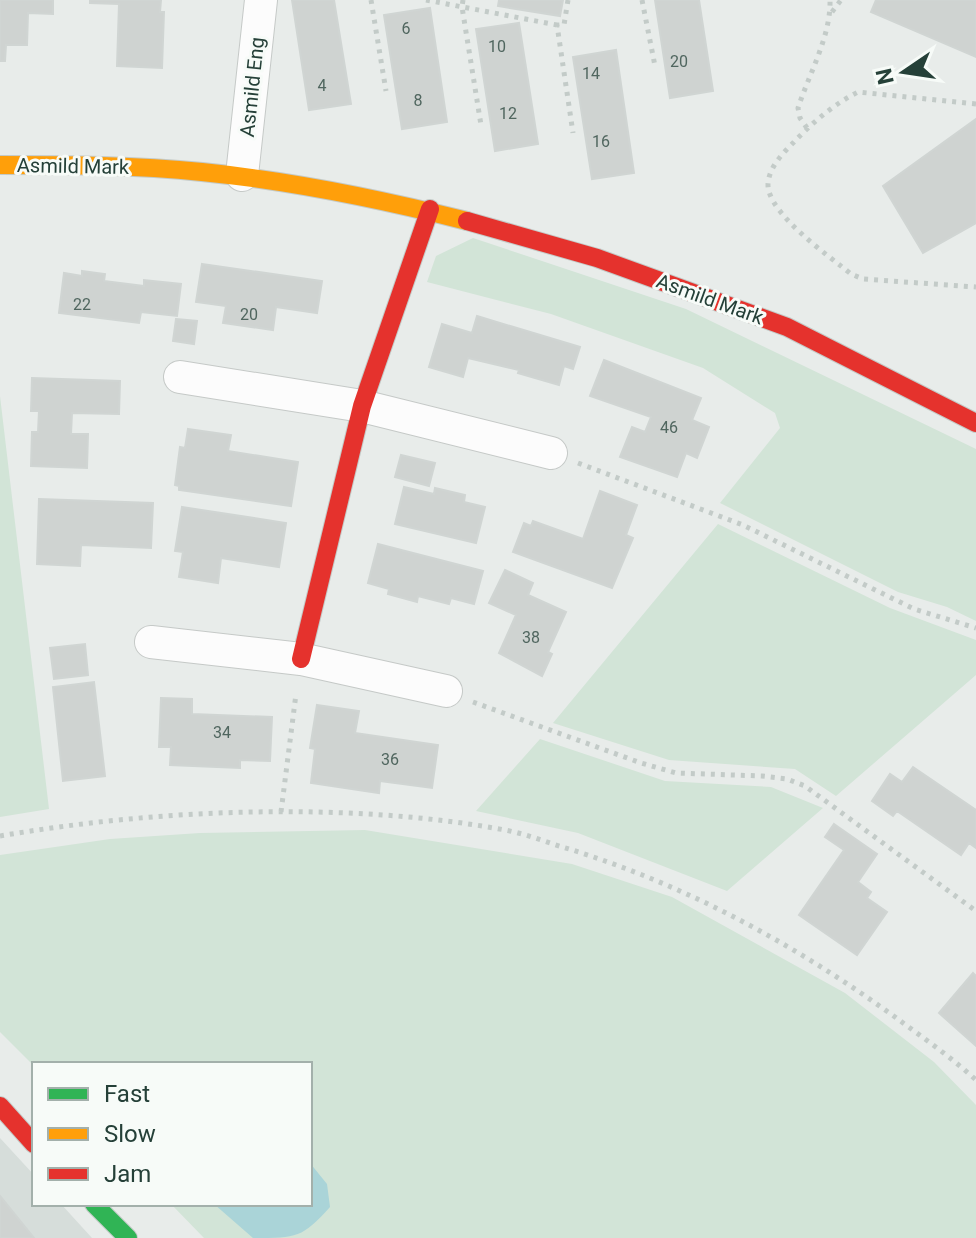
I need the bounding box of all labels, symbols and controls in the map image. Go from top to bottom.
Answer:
house number: 6 [402,19,411,38]
north arrow [864,32,944,112]
street label: Asmild Eng [235,36,269,138]
house number: 10 [488,37,506,56]
house number: 20 [670,52,688,71]
house number: 14 [582,64,600,83]
text: N [871,66,899,87]
house number: 4 [318,76,327,95]
house number: 8 [414,91,423,110]
house number: 12 [499,104,517,123]
house number: 16 [592,132,610,151]
street label: Asmild Mark [17,153,130,179]
street label: Asmild Mark [653,269,768,330]
house number: 22 [73,295,91,314]
house number: 20 [240,305,258,324]
house number: 46 [660,418,678,437]
house number: 38 [522,628,540,647]
house number: 34 [213,723,231,742]
house number: 36 [381,750,399,769]
legend [32,1062,312,1206]
text: Fast [104,1080,150,1108]
text: Slow [104,1120,156,1148]
text: Jam [104,1160,151,1188]

